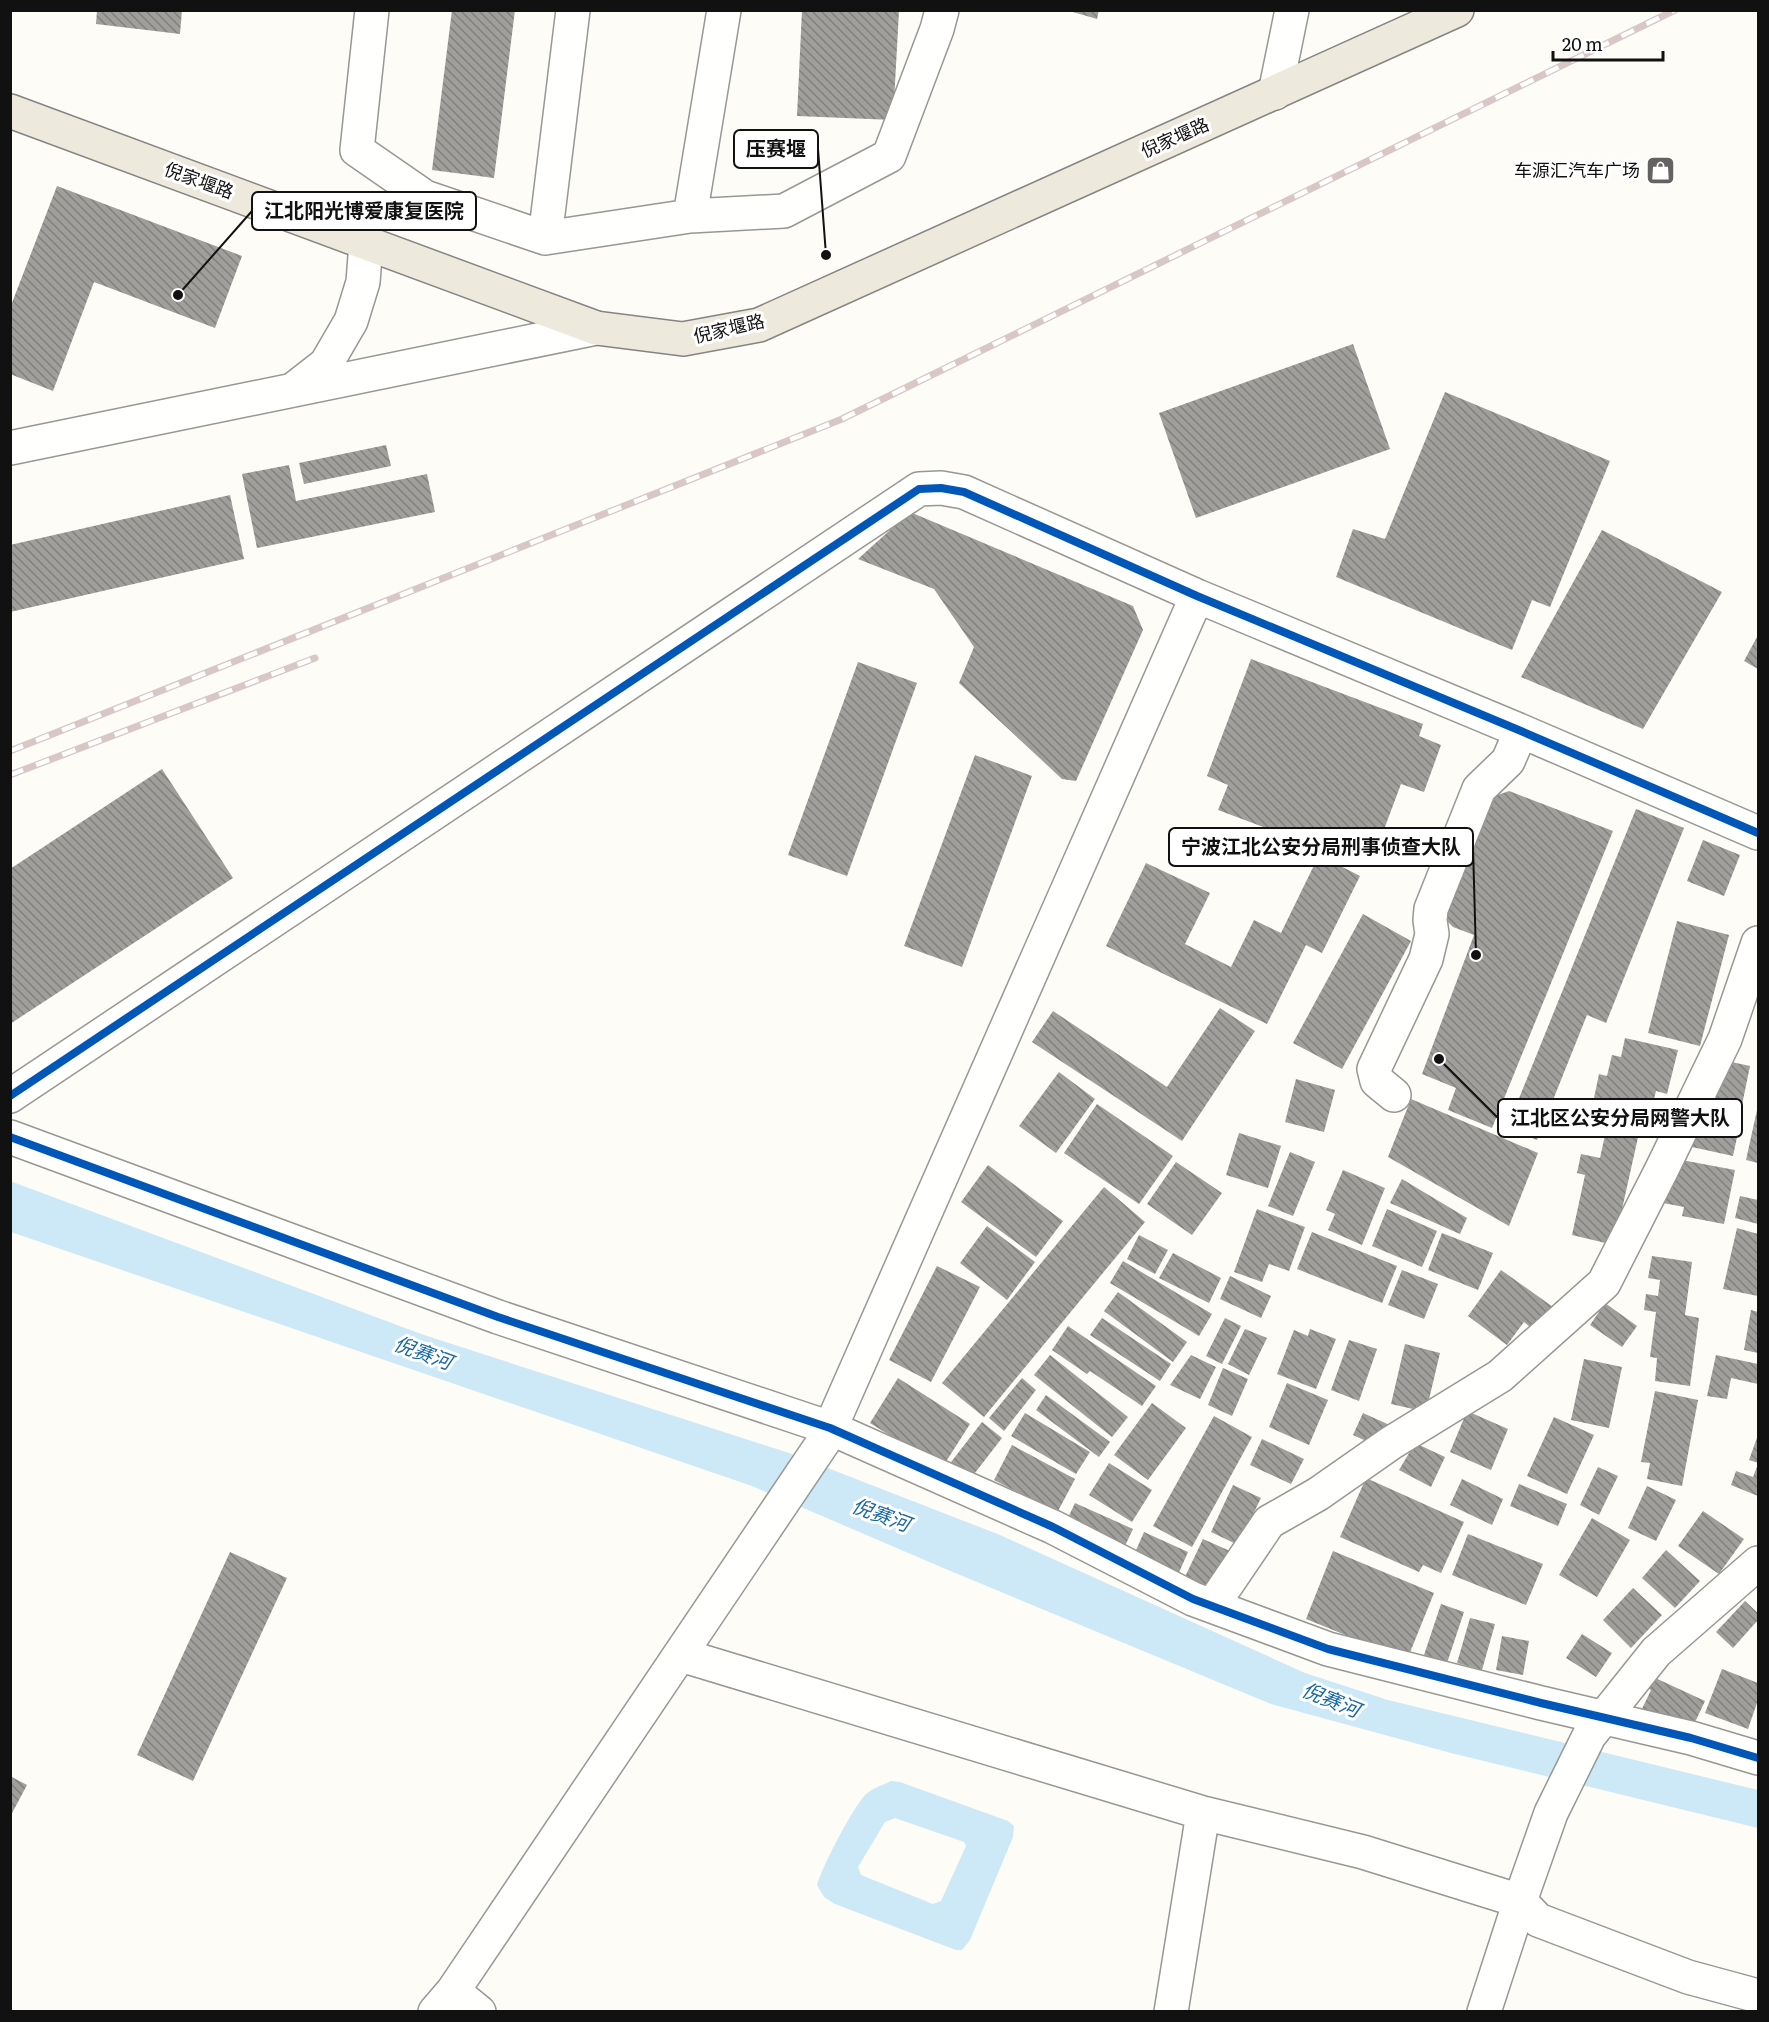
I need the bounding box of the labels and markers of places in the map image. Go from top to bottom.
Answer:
callout: 压赛堰 [734,130,818,168]
shop icon: 车源汇汽车广场 [1645,155,1677,187]
place label: 车源汇汽车广场 [1514,156,1640,183]
callout: 江北阳光博爱康复医院 [252,192,476,230]
callout: 宁波江北公安分局刑事侦查大队 [1169,828,1473,866]
callout: 江北区公安分局网警大队 [1498,1099,1742,1137]

